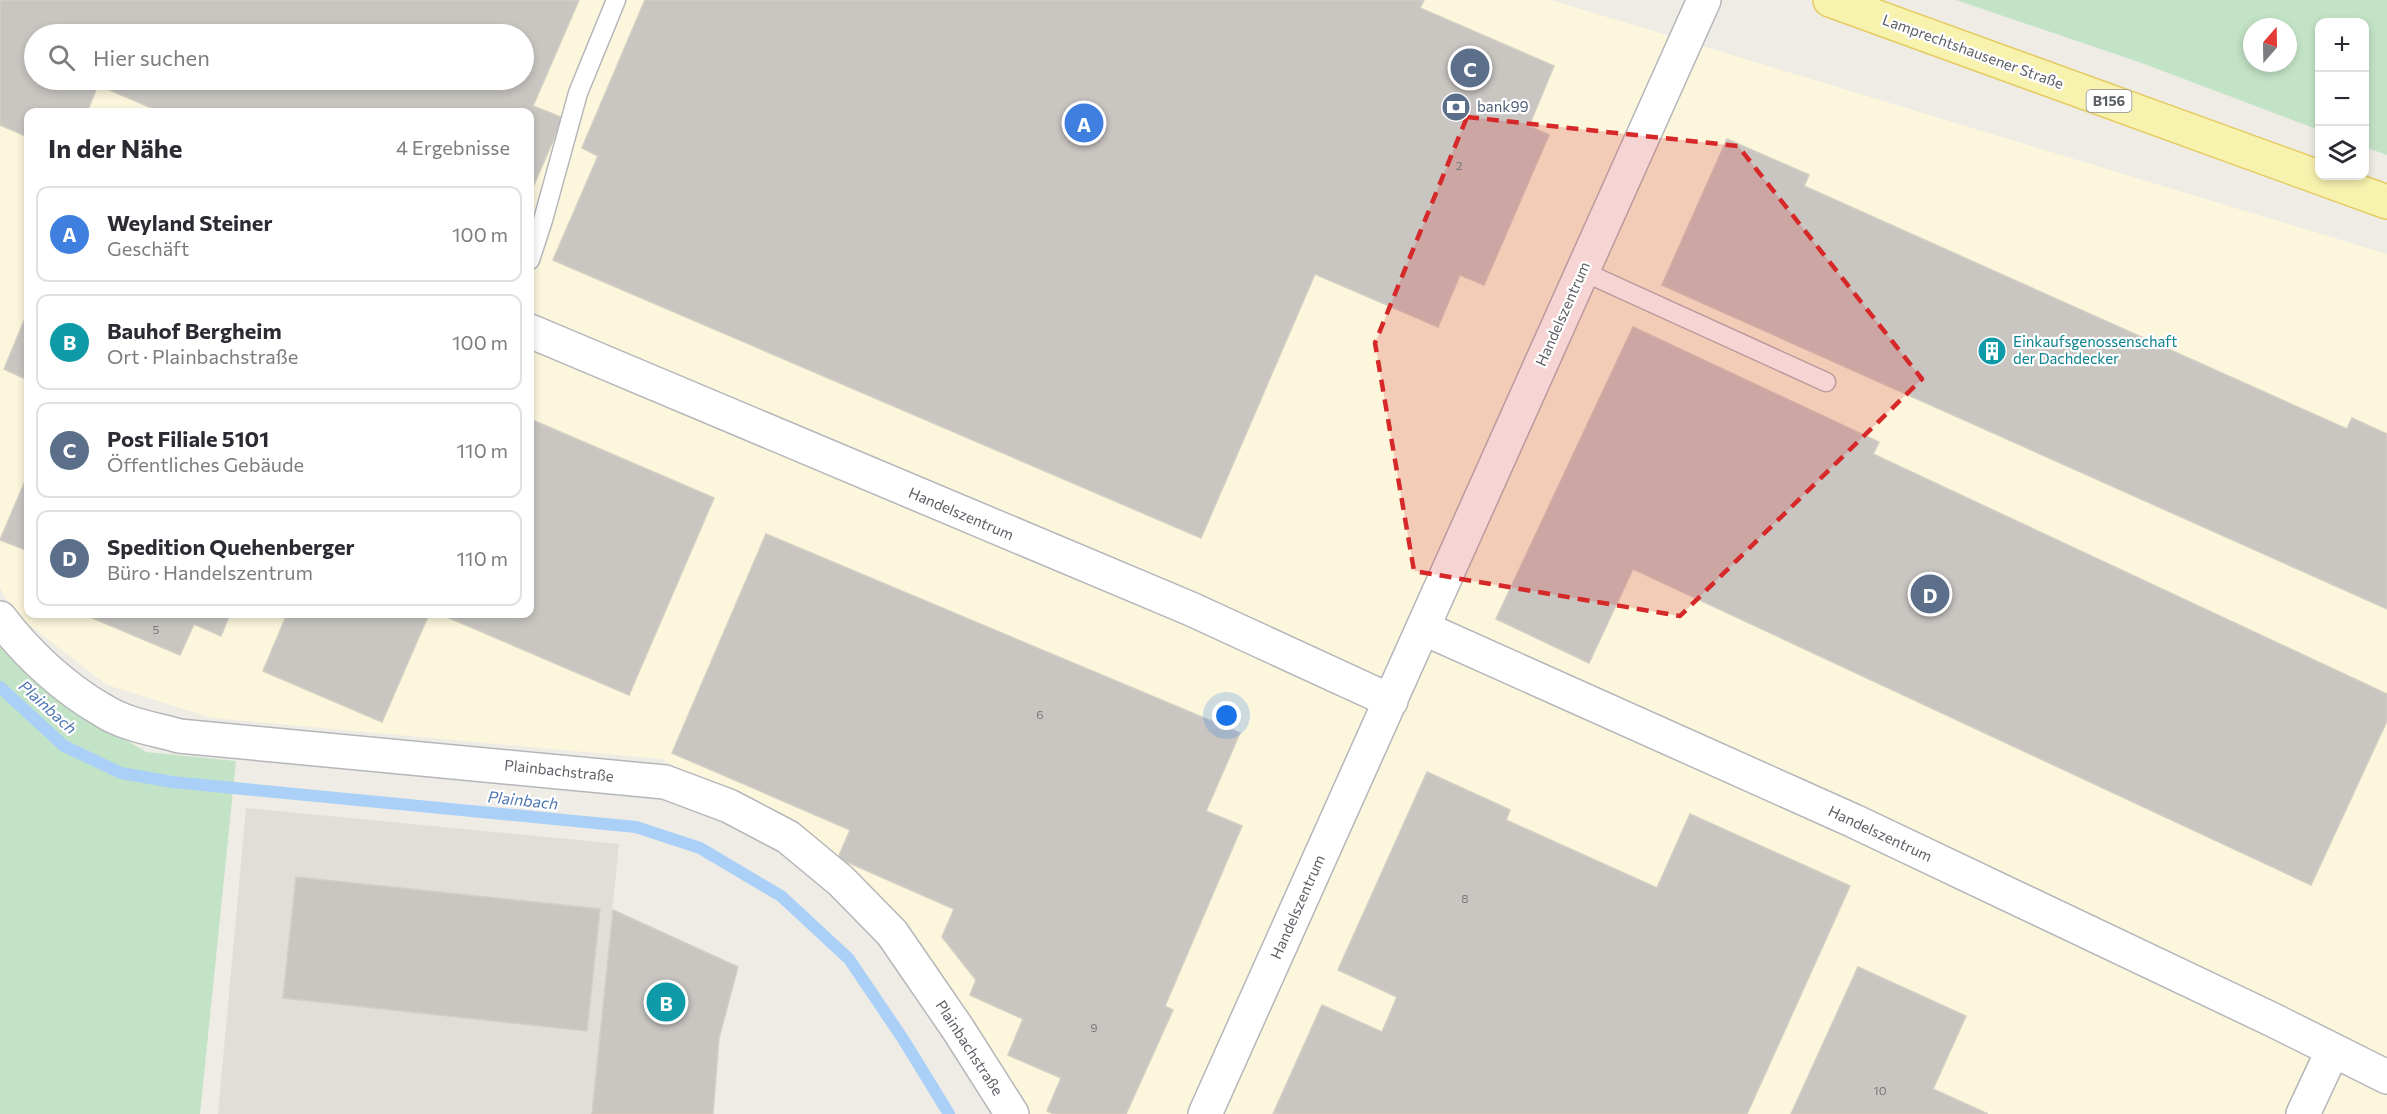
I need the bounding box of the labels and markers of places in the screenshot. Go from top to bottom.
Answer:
pin: C [1450,46,1490,90]
bank icon: bank99 [1440,91,1472,123]
place label: bank99 [1477,97,1529,115]
pin: A [1064,100,1104,146]
place label: Einkaufsgenossenschaft der Dachdecker [2013,332,2177,367]
building icon: Einkaufsgenossenschaft der Dachdecker [1976,335,2008,367]
pin: D [1910,572,1950,616]
pin: B [646,980,686,1024]

